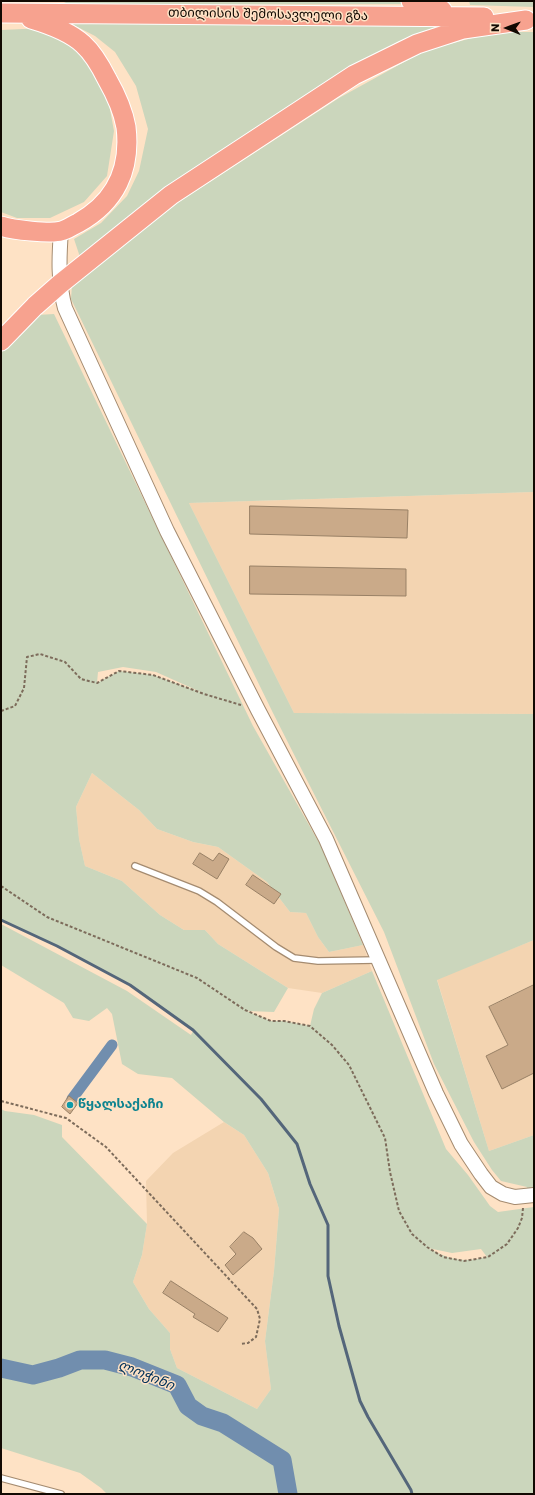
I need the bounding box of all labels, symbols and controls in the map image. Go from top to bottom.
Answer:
street label: თბილისის შემოსავლელი გზა [168,5,368,25]
north arrow [487,8,527,48]
text: N [487,24,503,32]
place label: წყალსაქაჩი [78,1097,163,1113]
marker: წყალსაქაჩი [65,1100,75,1110]
water label: ლოჭინი [116,1357,176,1395]

